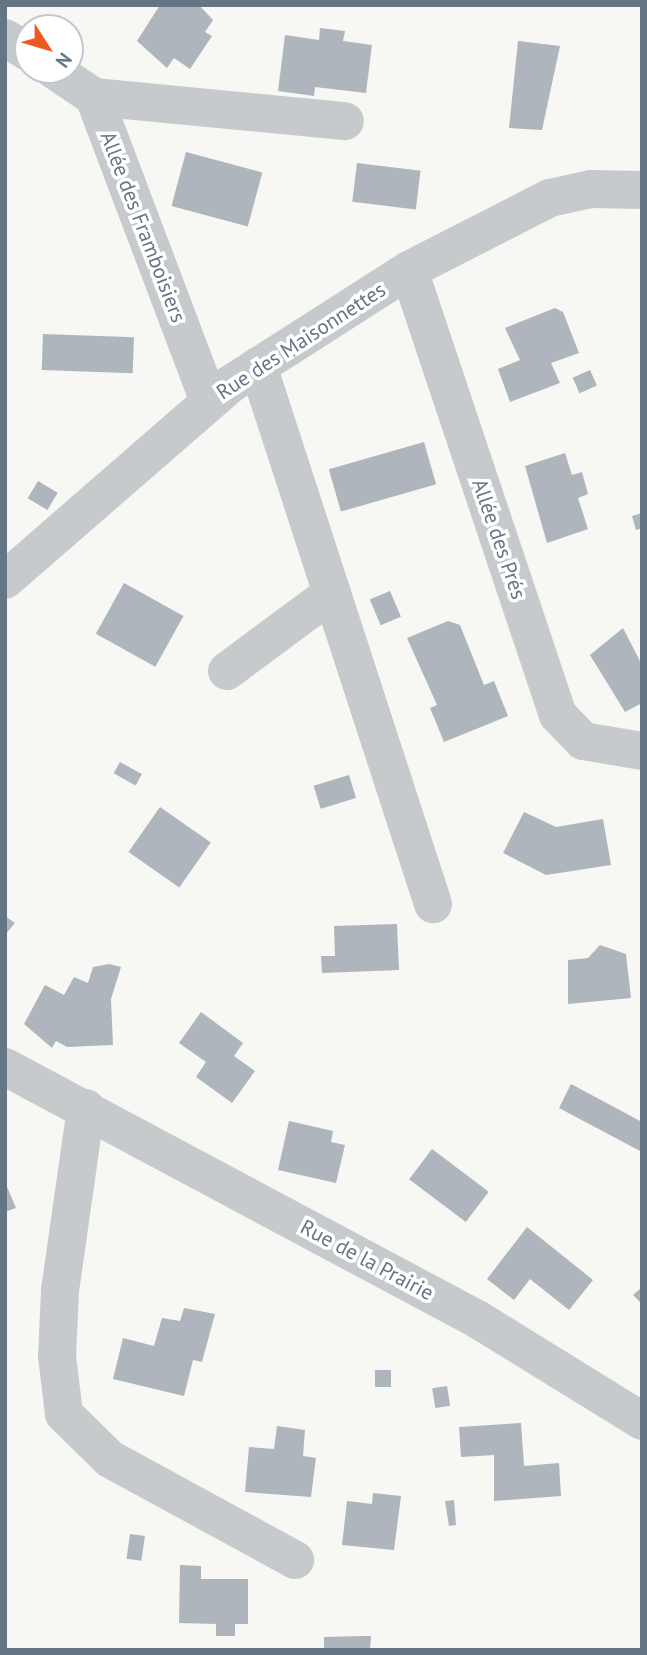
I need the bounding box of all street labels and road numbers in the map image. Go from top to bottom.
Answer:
street label: Allée des Framboisiers [95,128,191,326]
street label: Rue des Maisonnettes [212,277,390,405]
street label: Allée des Prés [467,476,531,602]
street label: Rue de la Prairie [296,1214,438,1306]

